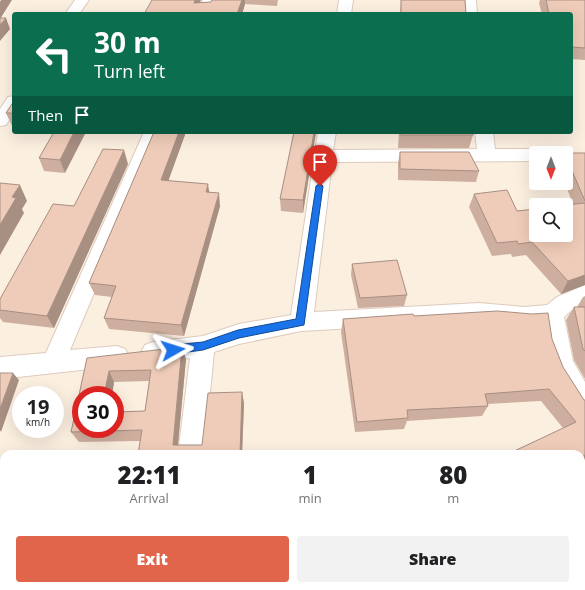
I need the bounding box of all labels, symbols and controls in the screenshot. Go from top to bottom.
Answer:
text: 30 m [94,23,161,61]
icon: left [28,28,80,80]
text: Turn left [94,59,165,83]
icon: arrive [71,104,93,126]
text: Then [28,105,63,125]
pin [303,145,337,186]
north arrow [529,146,573,190]
map controls [529,146,573,242]
icon: arrive [309,151,331,173]
button: search [529,198,573,242]
position arrow [152,329,194,371]
speed limit sign: 30 [72,386,124,438]
text: 19 [27,393,49,420]
text: km/h [26,415,50,429]
text: 22:11 [118,458,181,491]
text: 1 [303,458,317,491]
text: 80 [439,458,467,491]
text: Arrival [130,489,169,507]
text: min [298,489,322,507]
text: m [447,489,459,507]
button: Exit [16,536,289,582]
button: Share [297,536,569,582]

